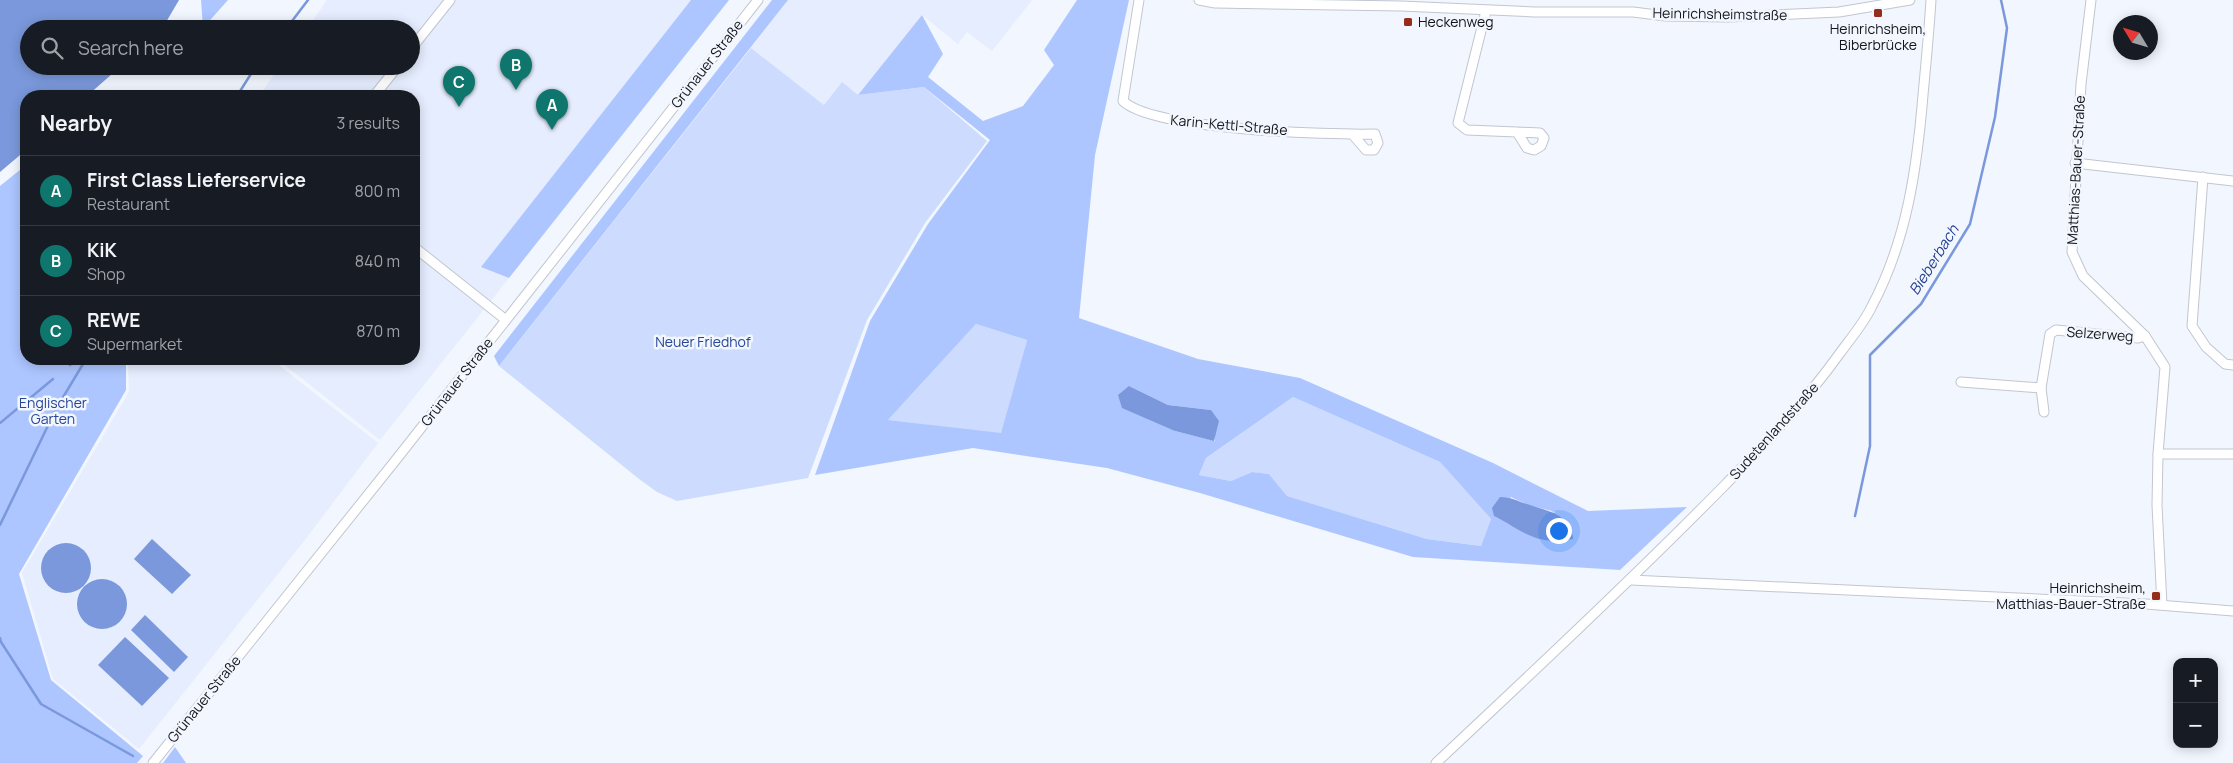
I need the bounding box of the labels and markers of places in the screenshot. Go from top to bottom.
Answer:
marker: Heinrichsheim, Biberbrücke [1872,7,1884,19]
place label: Heckenweg [1418,12,1494,31]
marker: Heckenweg [1402,16,1414,28]
place label: Heinrichsheim, Biberbrücke [1830,19,1926,54]
pin: B [500,49,532,90]
pin: C [443,66,475,107]
pin: A [536,89,568,130]
place label: Heinrichsheim, Matthias-Bauer-Straße [1996,578,2146,613]
marker: Heinrichsheim, Matthias-Bauer-Straße [2150,590,2162,602]

